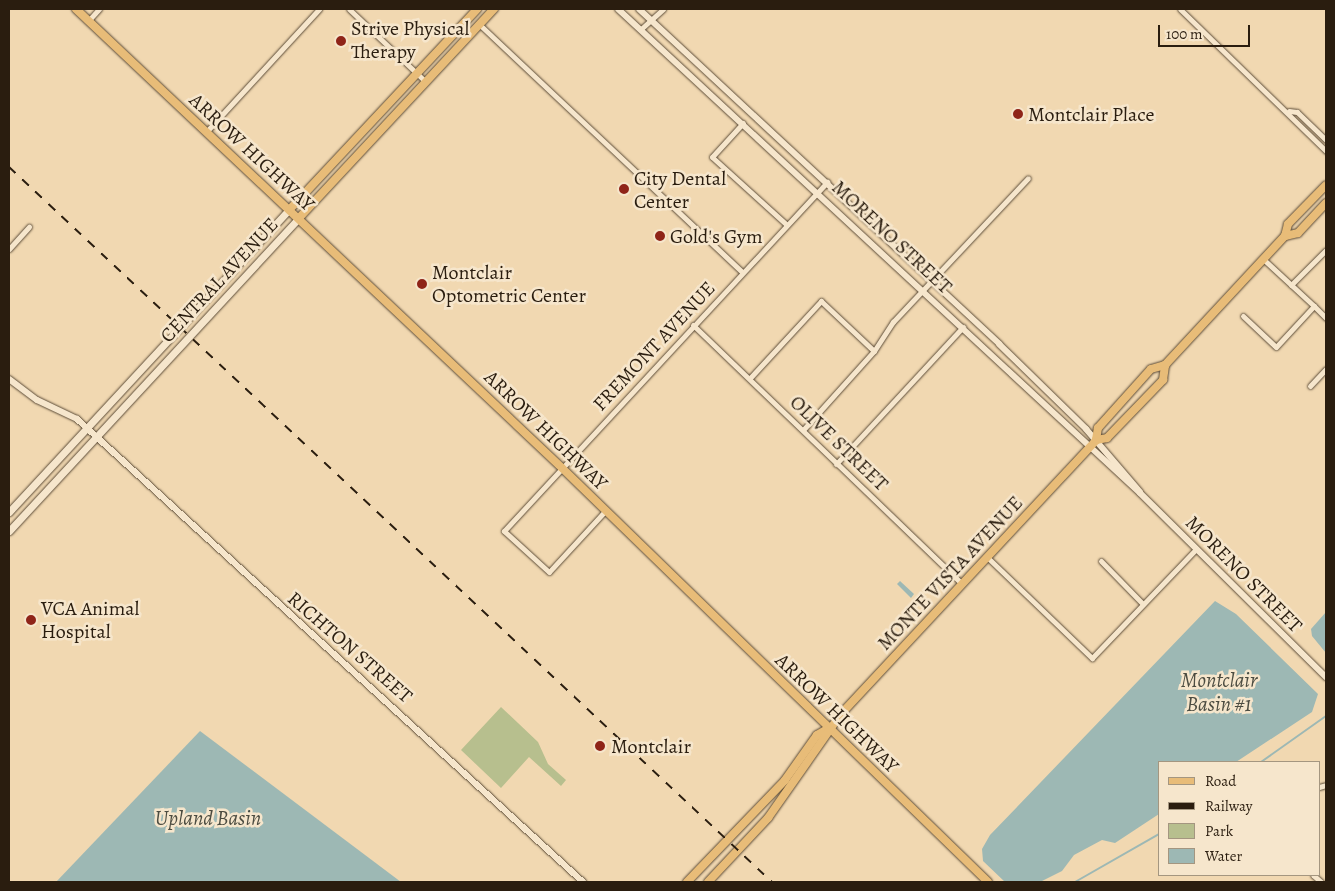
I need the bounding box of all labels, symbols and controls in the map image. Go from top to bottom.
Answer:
scale bar [1160,15,1252,47]
place label: Strive Physical Therapy [351,17,469,64]
text: 100 m [1166,24,1203,44]
marker: Strive Physical Therapy [335,35,347,47]
street label: ARROW HIGHWAY [185,88,319,216]
place label: Montclair Place [1028,102,1154,126]
marker: Montclair Place [1012,108,1024,120]
place label: City Dental Center [634,166,726,213]
street label: MORENO STREET [827,175,957,299]
marker: City Dental Center [618,183,630,195]
street label: CENTRAL AVENUE [155,213,283,347]
place label: Gold's Gym [670,224,763,248]
marker: Gold's Gym [654,230,666,242]
place label: Montclair Optometric Center [432,260,586,307]
street label: FREMONT AVENUE [588,276,720,416]
marker: Montclair Optometric Center [416,278,428,290]
street label: ARROW HIGHWAY [479,365,613,495]
street label: OLIVE STREET [785,390,893,496]
street label: MONTE VISTA AVENUE [872,491,1028,655]
street label: MORENO STREET [1181,511,1307,637]
street label: RICHTON STREET [283,586,417,708]
place label: VCA Animal Hospital [41,596,139,643]
marker: VCA Animal Hospital [25,614,37,626]
street label: ARROW HIGHWAY [770,648,904,778]
water label: Montclair Basin #1 [1181,667,1257,717]
place label: Montclair [611,734,691,758]
marker: Montclair [593,739,607,753]
legend [1158,761,1320,876]
text: Road [1205,771,1236,791]
text: Railway [1205,796,1252,816]
water label: Upland Basin [155,805,261,831]
text: Park [1205,821,1233,841]
text: Water [1205,846,1242,866]

